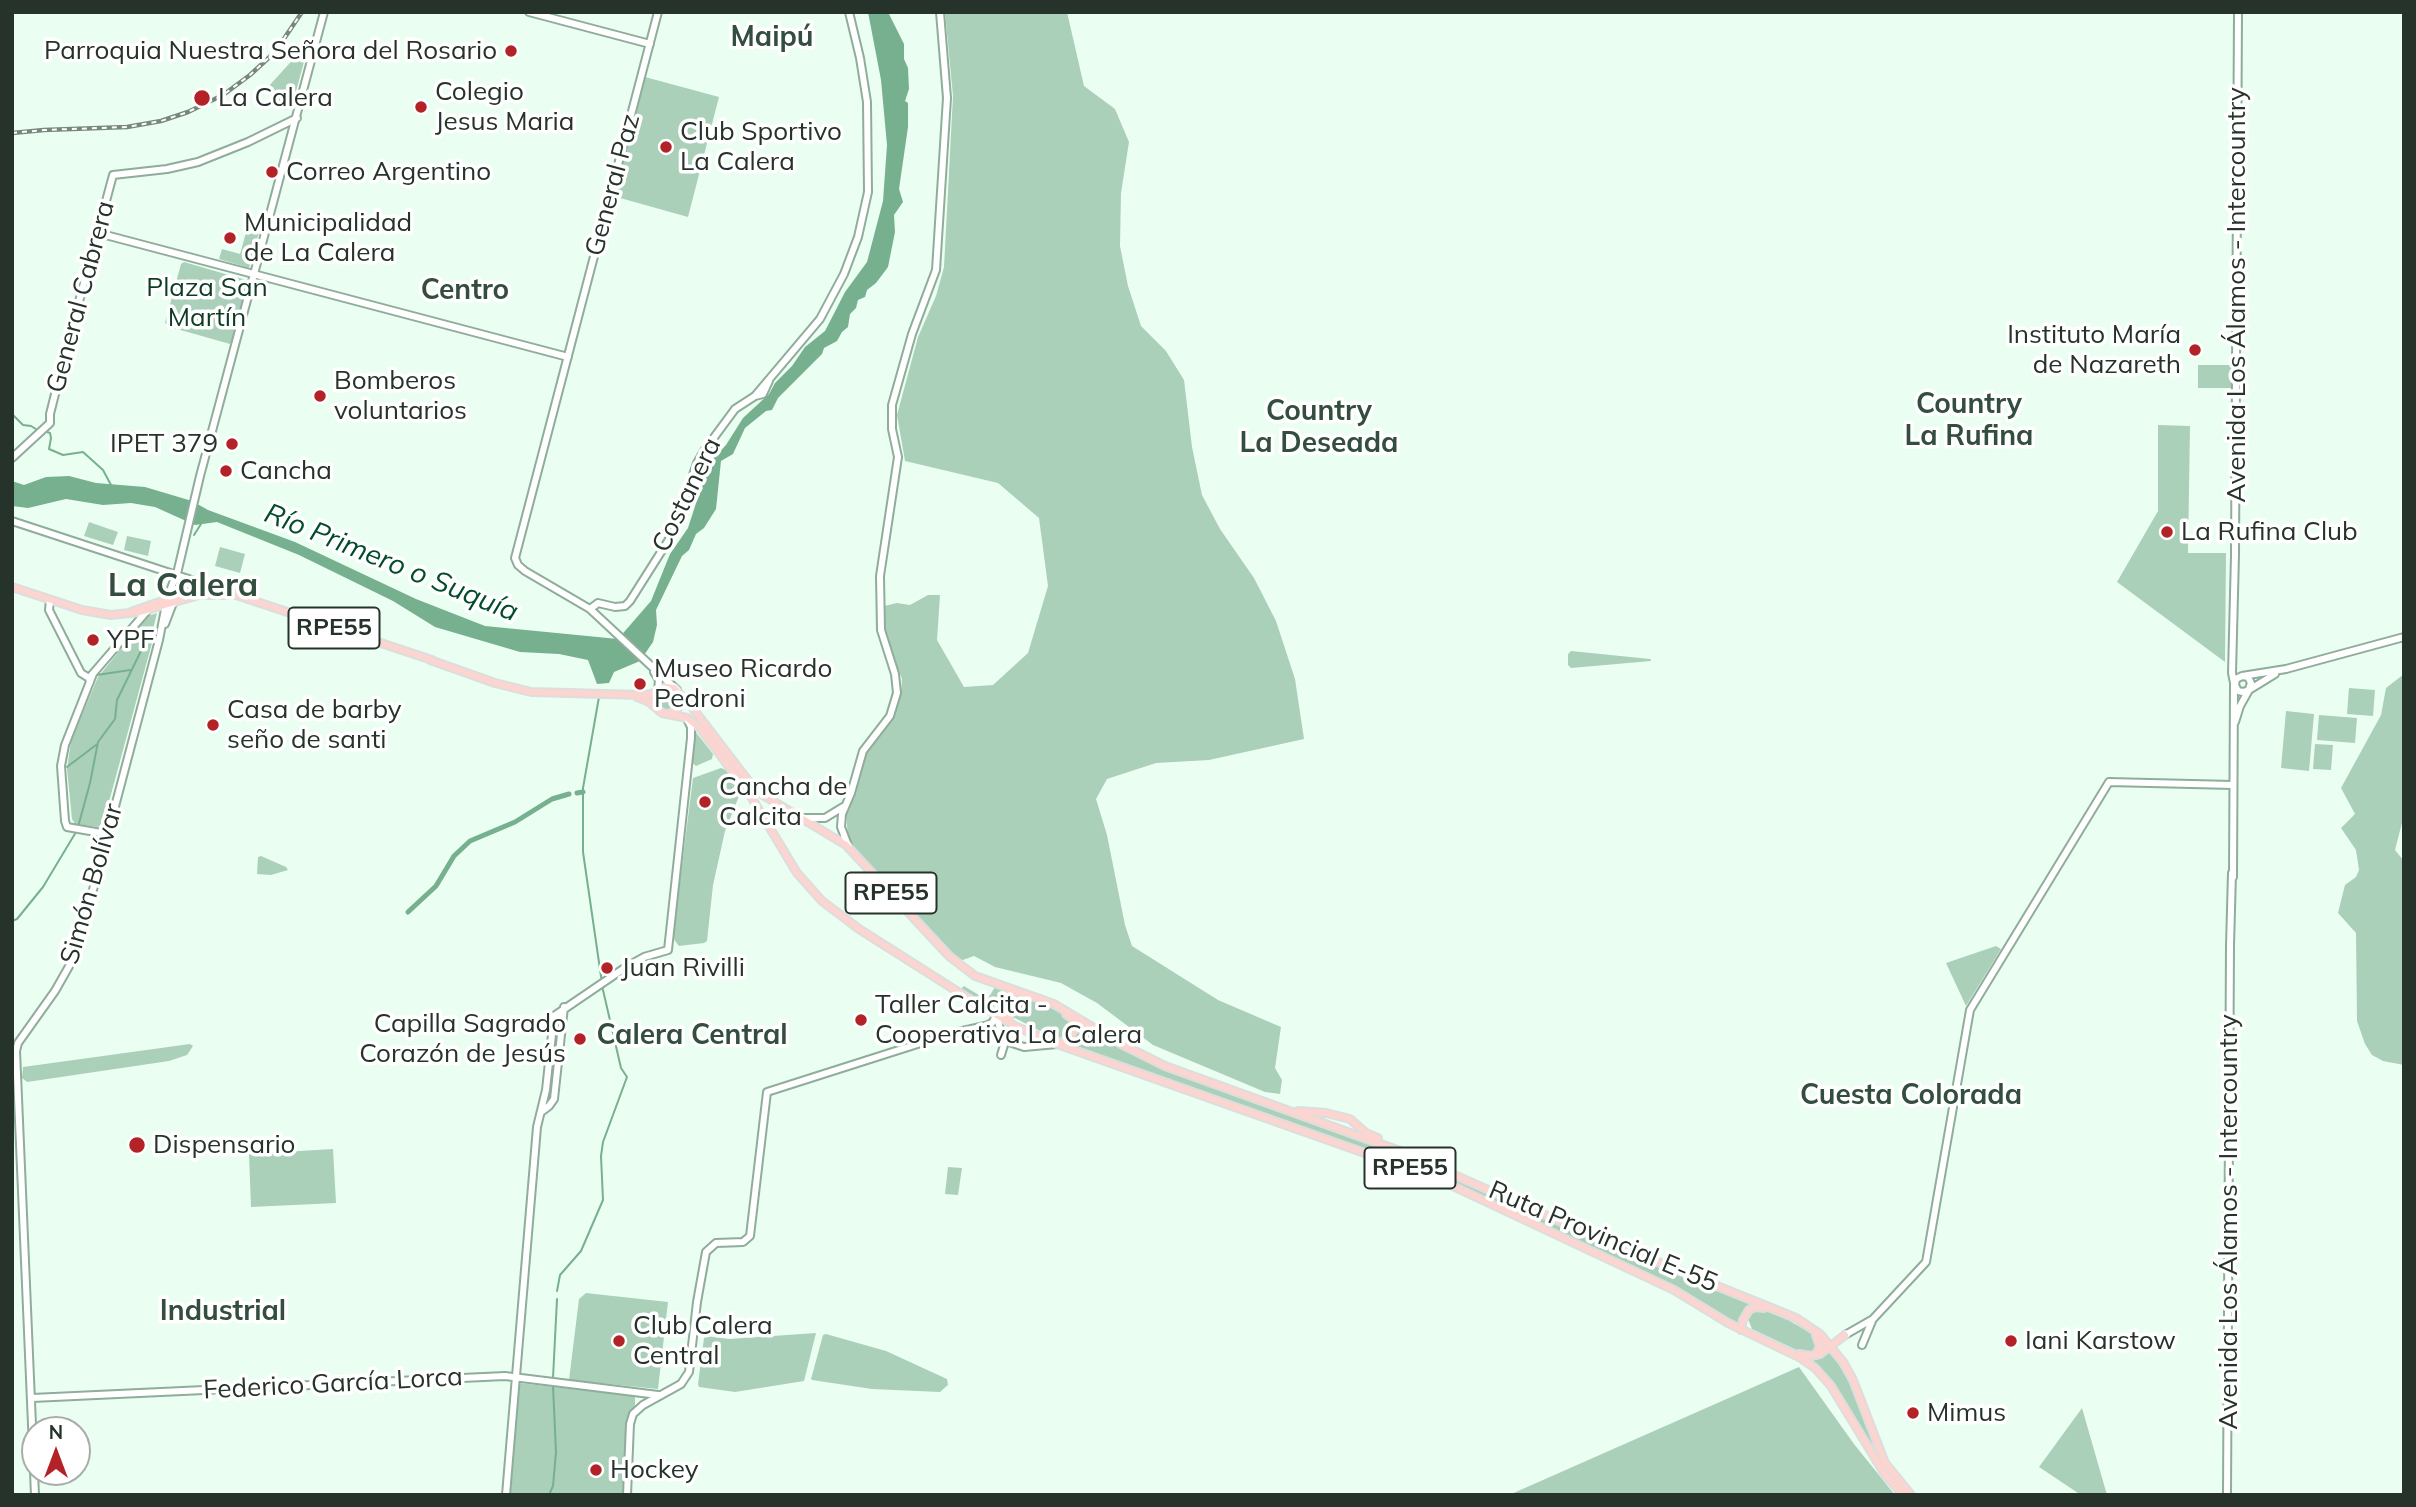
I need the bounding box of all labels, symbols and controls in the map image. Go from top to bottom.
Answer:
district label: Maipú [730,21,814,55]
place label: Parroquia Nuestra Señora del Rosario [44,35,497,67]
marker: Parroquia Nuestra Señora del Rosario [503,43,519,59]
place label: Colegio Jesus Maria [435,76,574,138]
place label: La Calera [218,82,333,114]
street label: Avenida Los Álamos - Intercountry [2221,87,2253,503]
marker: La Calera [192,88,212,108]
marker: Colegio Jesus Maria [413,99,429,115]
street label: General Paz [579,111,647,259]
place label: Club Sportivo La Calera [680,116,842,178]
marker: Club Sportivo La Calera [658,139,674,155]
place label: Correo Argentino [286,156,491,188]
marker: Correo Argentino [264,164,280,180]
street label: General Cabrera [40,198,122,396]
place label: Municipalidad de La Calera [244,207,412,268]
marker: Municipalidad de La Calera [222,230,238,246]
park label: Plaza San Martín [146,272,268,334]
district label: Centro [421,274,509,308]
place label: Instituto María de Nazareth [2007,319,2181,380]
marker: Instituto María de Nazareth [2187,342,2203,358]
place label: Bomberos voluntarios [334,365,467,426]
marker: Bomberos voluntarios [312,388,328,404]
district label: Country La Rufina [1905,388,2033,454]
district label: Country La Deseada [1240,395,1398,461]
place label: IPET 379 [110,428,218,460]
street label: Costanera [646,433,728,557]
marker: IPET 379 [224,436,240,452]
place label: Cancha [240,455,332,487]
marker: Cancha [218,463,234,479]
water label: Río Primero o Suquía [259,497,523,629]
place label: La Rufina Club [2181,516,2358,548]
marker: La Rufina Club [2159,524,2175,540]
district label: La Calera [108,566,258,606]
road number: RPE55 [288,608,380,648]
place label: YPF [107,624,155,656]
marker: YPF [85,632,101,648]
place label: Museo Ricardo Pedroni [654,653,832,714]
marker: Museo Ricardo Pedroni [632,676,648,692]
place label: Casa de barby seño de santi [227,694,402,756]
marker: Casa de barby seño de santi [205,717,221,733]
place label: Cancha de Calcita [719,771,847,832]
marker: Cancha de Calcita [697,794,713,810]
street label: Simón Bolívar [54,800,130,968]
road number: RPE55 [846,872,936,914]
place label: Juan Rivilli [621,952,745,984]
marker: Juan Rivilli [599,960,615,976]
place label: Taller Calcita - Cooperativa La Calera [875,989,1142,1050]
place label: Capilla Sagrado Corazón de Jesús [359,1008,566,1070]
marker: Taller Calcita - Cooperativa La Calera [853,1012,869,1028]
street label: Avenida Los Álamos - Intercountry [2213,1014,2245,1430]
district label: Calera Central [596,1019,788,1053]
marker: Capilla Sagrado Corazón de Jesús [572,1031,588,1047]
district label: Cuesta Colorada [1800,1079,2022,1113]
place label: Dispensario [153,1129,295,1161]
marker: Dispensario [127,1135,147,1155]
road number: RPE55 [1364,1148,1456,1188]
street label: Ruta Provincial E-55 [1484,1175,1722,1299]
district label: Industrial [160,1295,286,1329]
place label: Club Calera Central [633,1310,773,1372]
place label: Iani Karstow [2025,1325,2176,1357]
marker: Club Calera Central [611,1333,627,1349]
marker: Iani Karstow [2003,1333,2019,1349]
street label: Federico García Lorca [203,1362,463,1406]
place label: Mimus [1927,1397,2006,1429]
marker: Mimus [1905,1405,1921,1421]
north arrow [21,1416,91,1486]
text: N [49,1420,63,1444]
place label: Hockey [610,1454,698,1486]
marker: Hockey [588,1462,604,1478]

